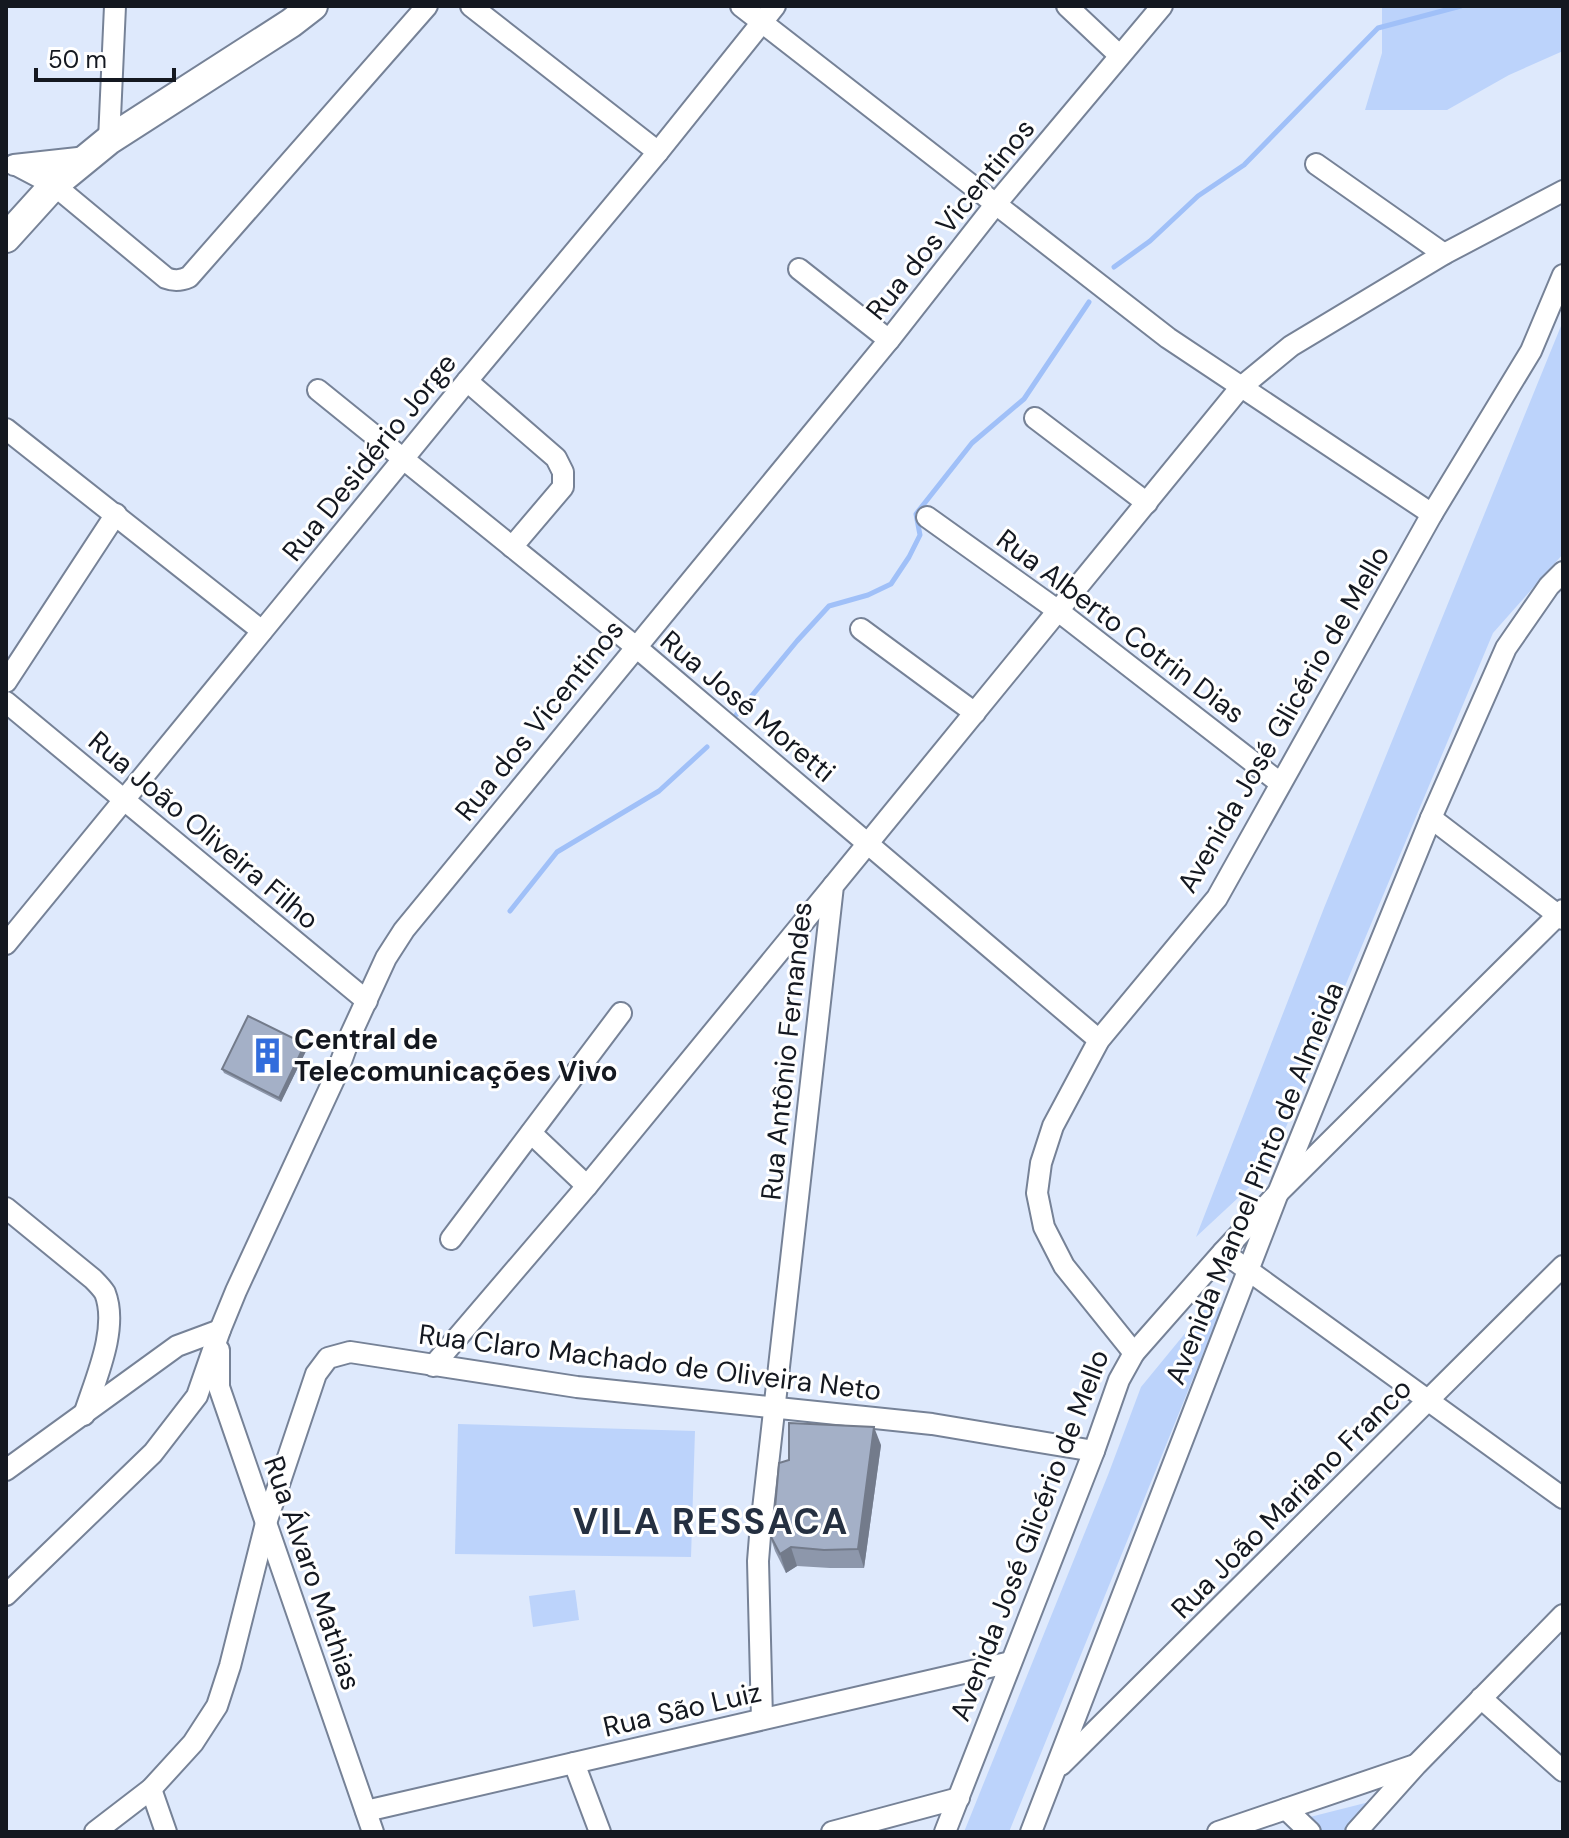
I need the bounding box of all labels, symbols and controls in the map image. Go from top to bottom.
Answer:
scale bar [36,32,174,82]
text: 50 m [48,44,107,75]
street label: Rua dos Vicentinos [858,111,1043,328]
street label: Rua Desidério Jorge [274,346,465,569]
street label: Rua Alberto Cotrin Dias [989,521,1252,732]
street label: Avenida José Glicério de Mello [1169,539,1398,899]
street label: Rua dos Vicentinos [447,612,632,829]
street label: Rua José Moretti [652,622,843,790]
street label: Rua João Oliveira Filho [81,723,327,938]
street label: Rua Antônio Fernandes [752,900,821,1202]
street label: Avenida Manoel Pinto de Almeida [1157,976,1352,1390]
place label: Central de Telecomunicações Vivo [294,1021,618,1090]
building icon: Central de Telecomunicações Vivo [249,1036,287,1074]
street label: Rua Claro Machado de Oliveira Neto [417,1316,883,1409]
street label: Avenida José Glicério de Mello [941,1344,1117,1726]
street label: Rua João Mariano Franco [1163,1370,1420,1627]
street label: Rua Álvaro Mathias [255,1451,370,1695]
district label: VILA RESSACA [573,1498,849,1545]
street label: Rua São Luiz [599,1673,765,1746]

